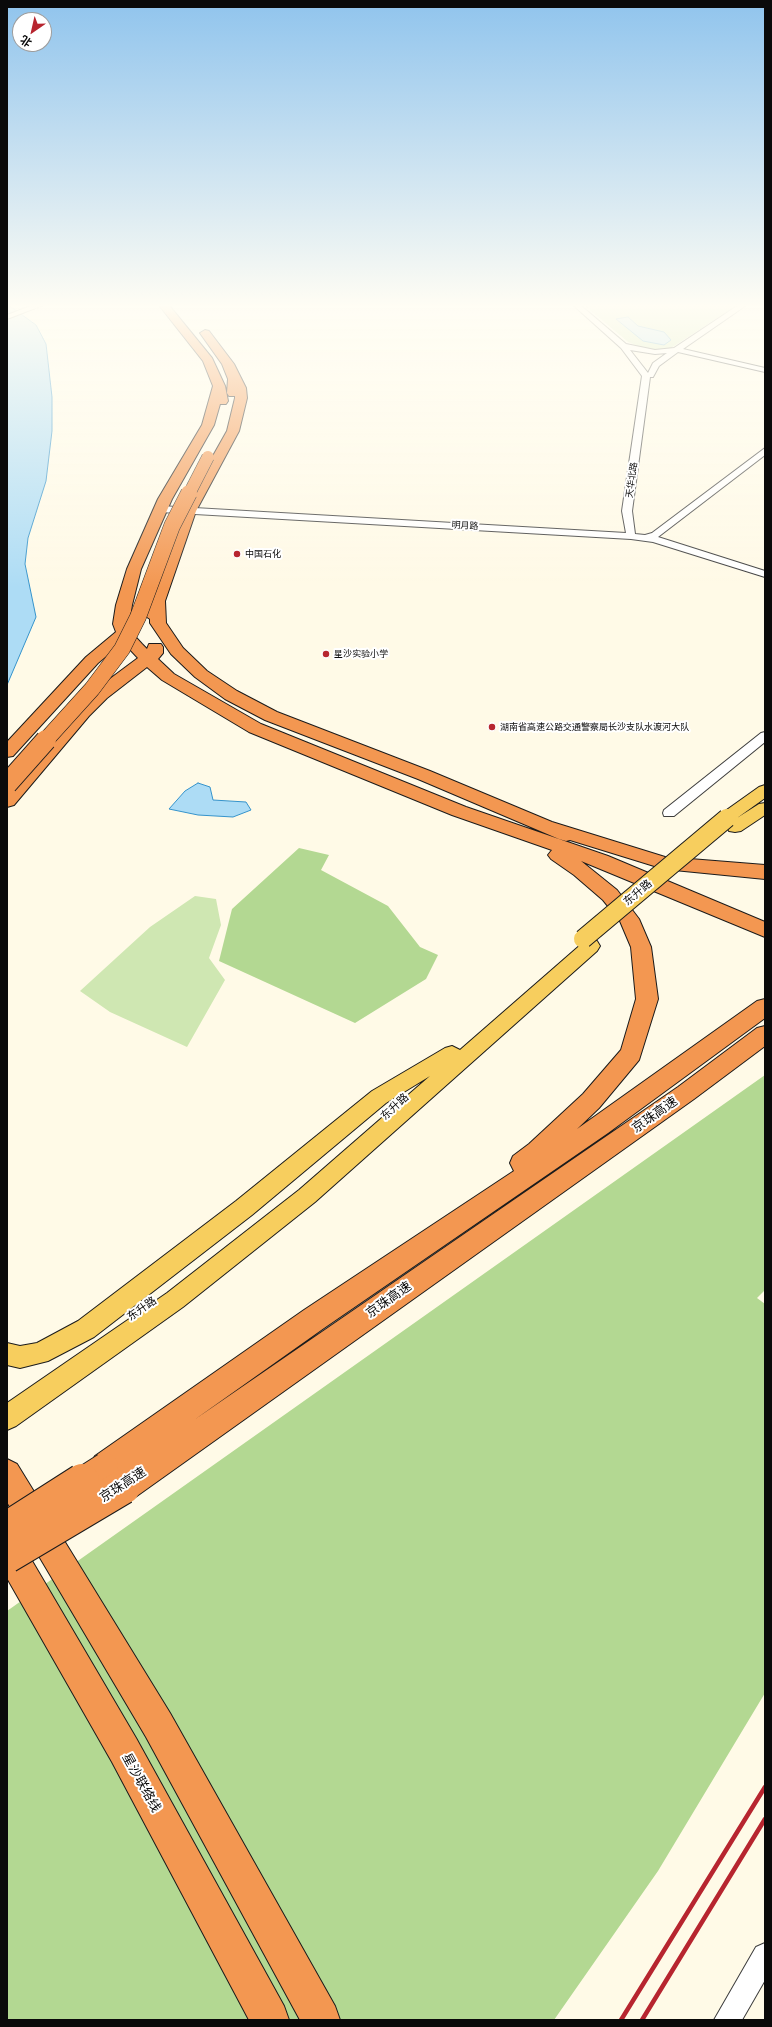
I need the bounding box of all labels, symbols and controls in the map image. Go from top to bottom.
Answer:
north arrow [12,12,52,52]
text: 北 [17,32,34,50]
street label: 天华北路 [624,461,640,499]
street label: 明月路 [451,520,479,532]
marker: 中国石化 [232,549,242,559]
place label: 中国石化 [245,549,281,559]
marker: 星沙实验小学 [321,649,331,659]
place label: 星沙实验小学 [334,649,388,659]
marker: 湖南省高速公路交通警察局长沙支队水渡河大队 [487,722,497,732]
place label: 湖南省高速公路交通警察局长沙支队水渡河大队 [500,722,689,732]
street label: 东升路 [621,877,655,909]
street label: 东升路 [378,1091,412,1123]
street label: 京珠高速 [629,1094,681,1136]
street label: 京珠高速 [363,1279,415,1321]
street label: 东升路 [125,1294,159,1324]
street label: 京珠高速 [97,1464,149,1506]
street label: 星沙联络线 [118,1751,164,1815]

